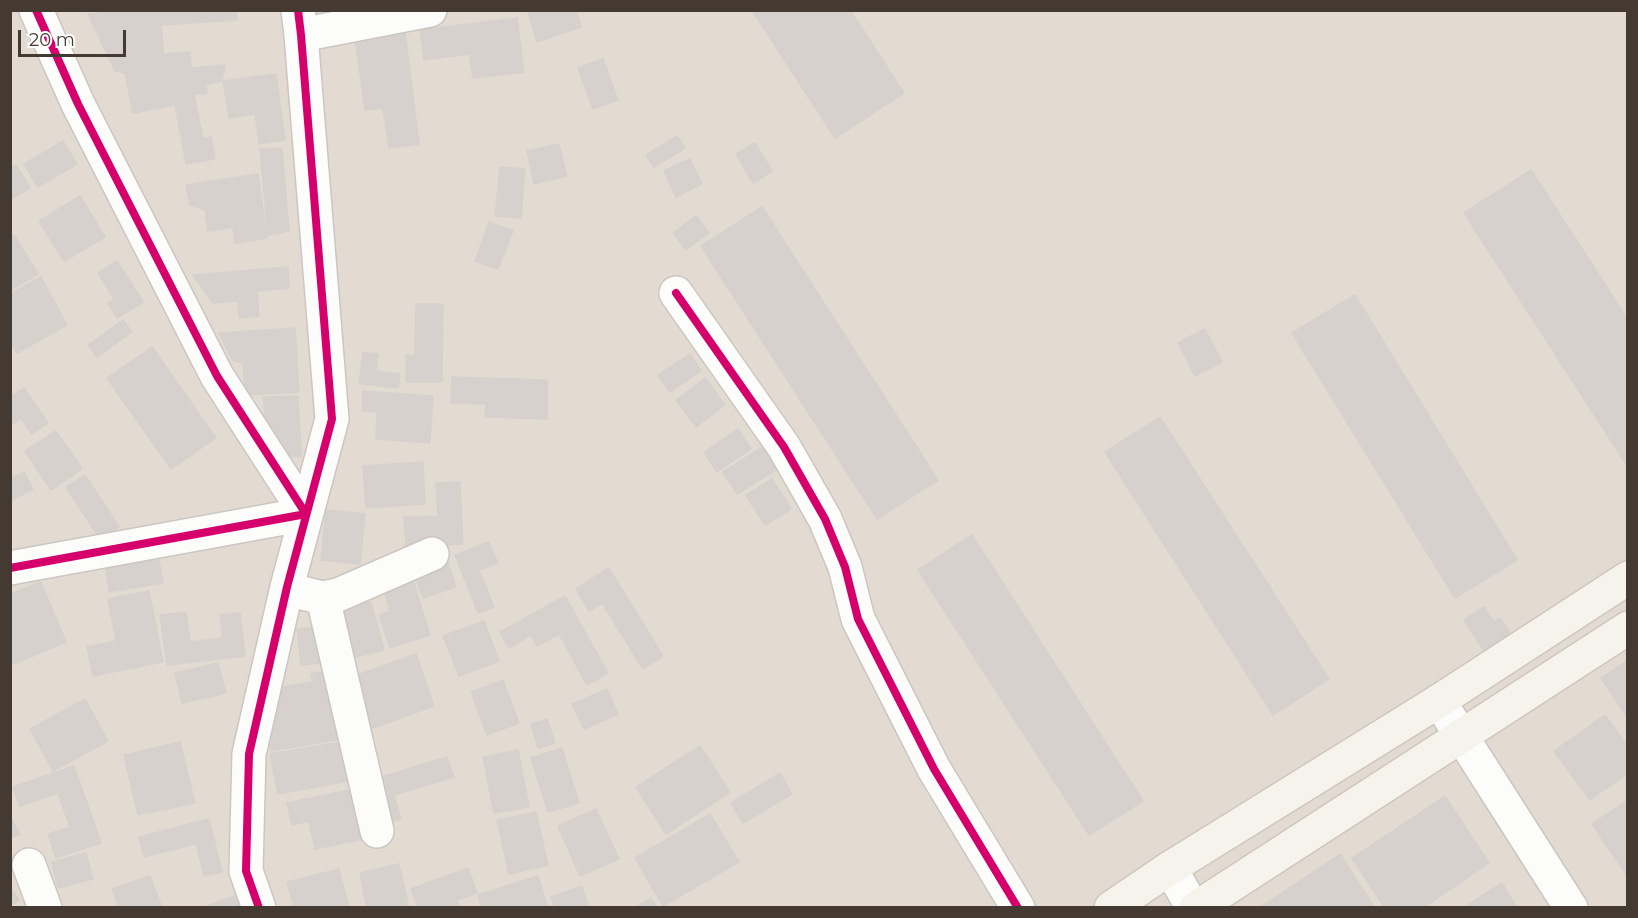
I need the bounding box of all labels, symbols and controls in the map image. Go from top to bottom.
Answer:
scale bar [21,18,129,56]
text: 20 m [29,29,75,51]

